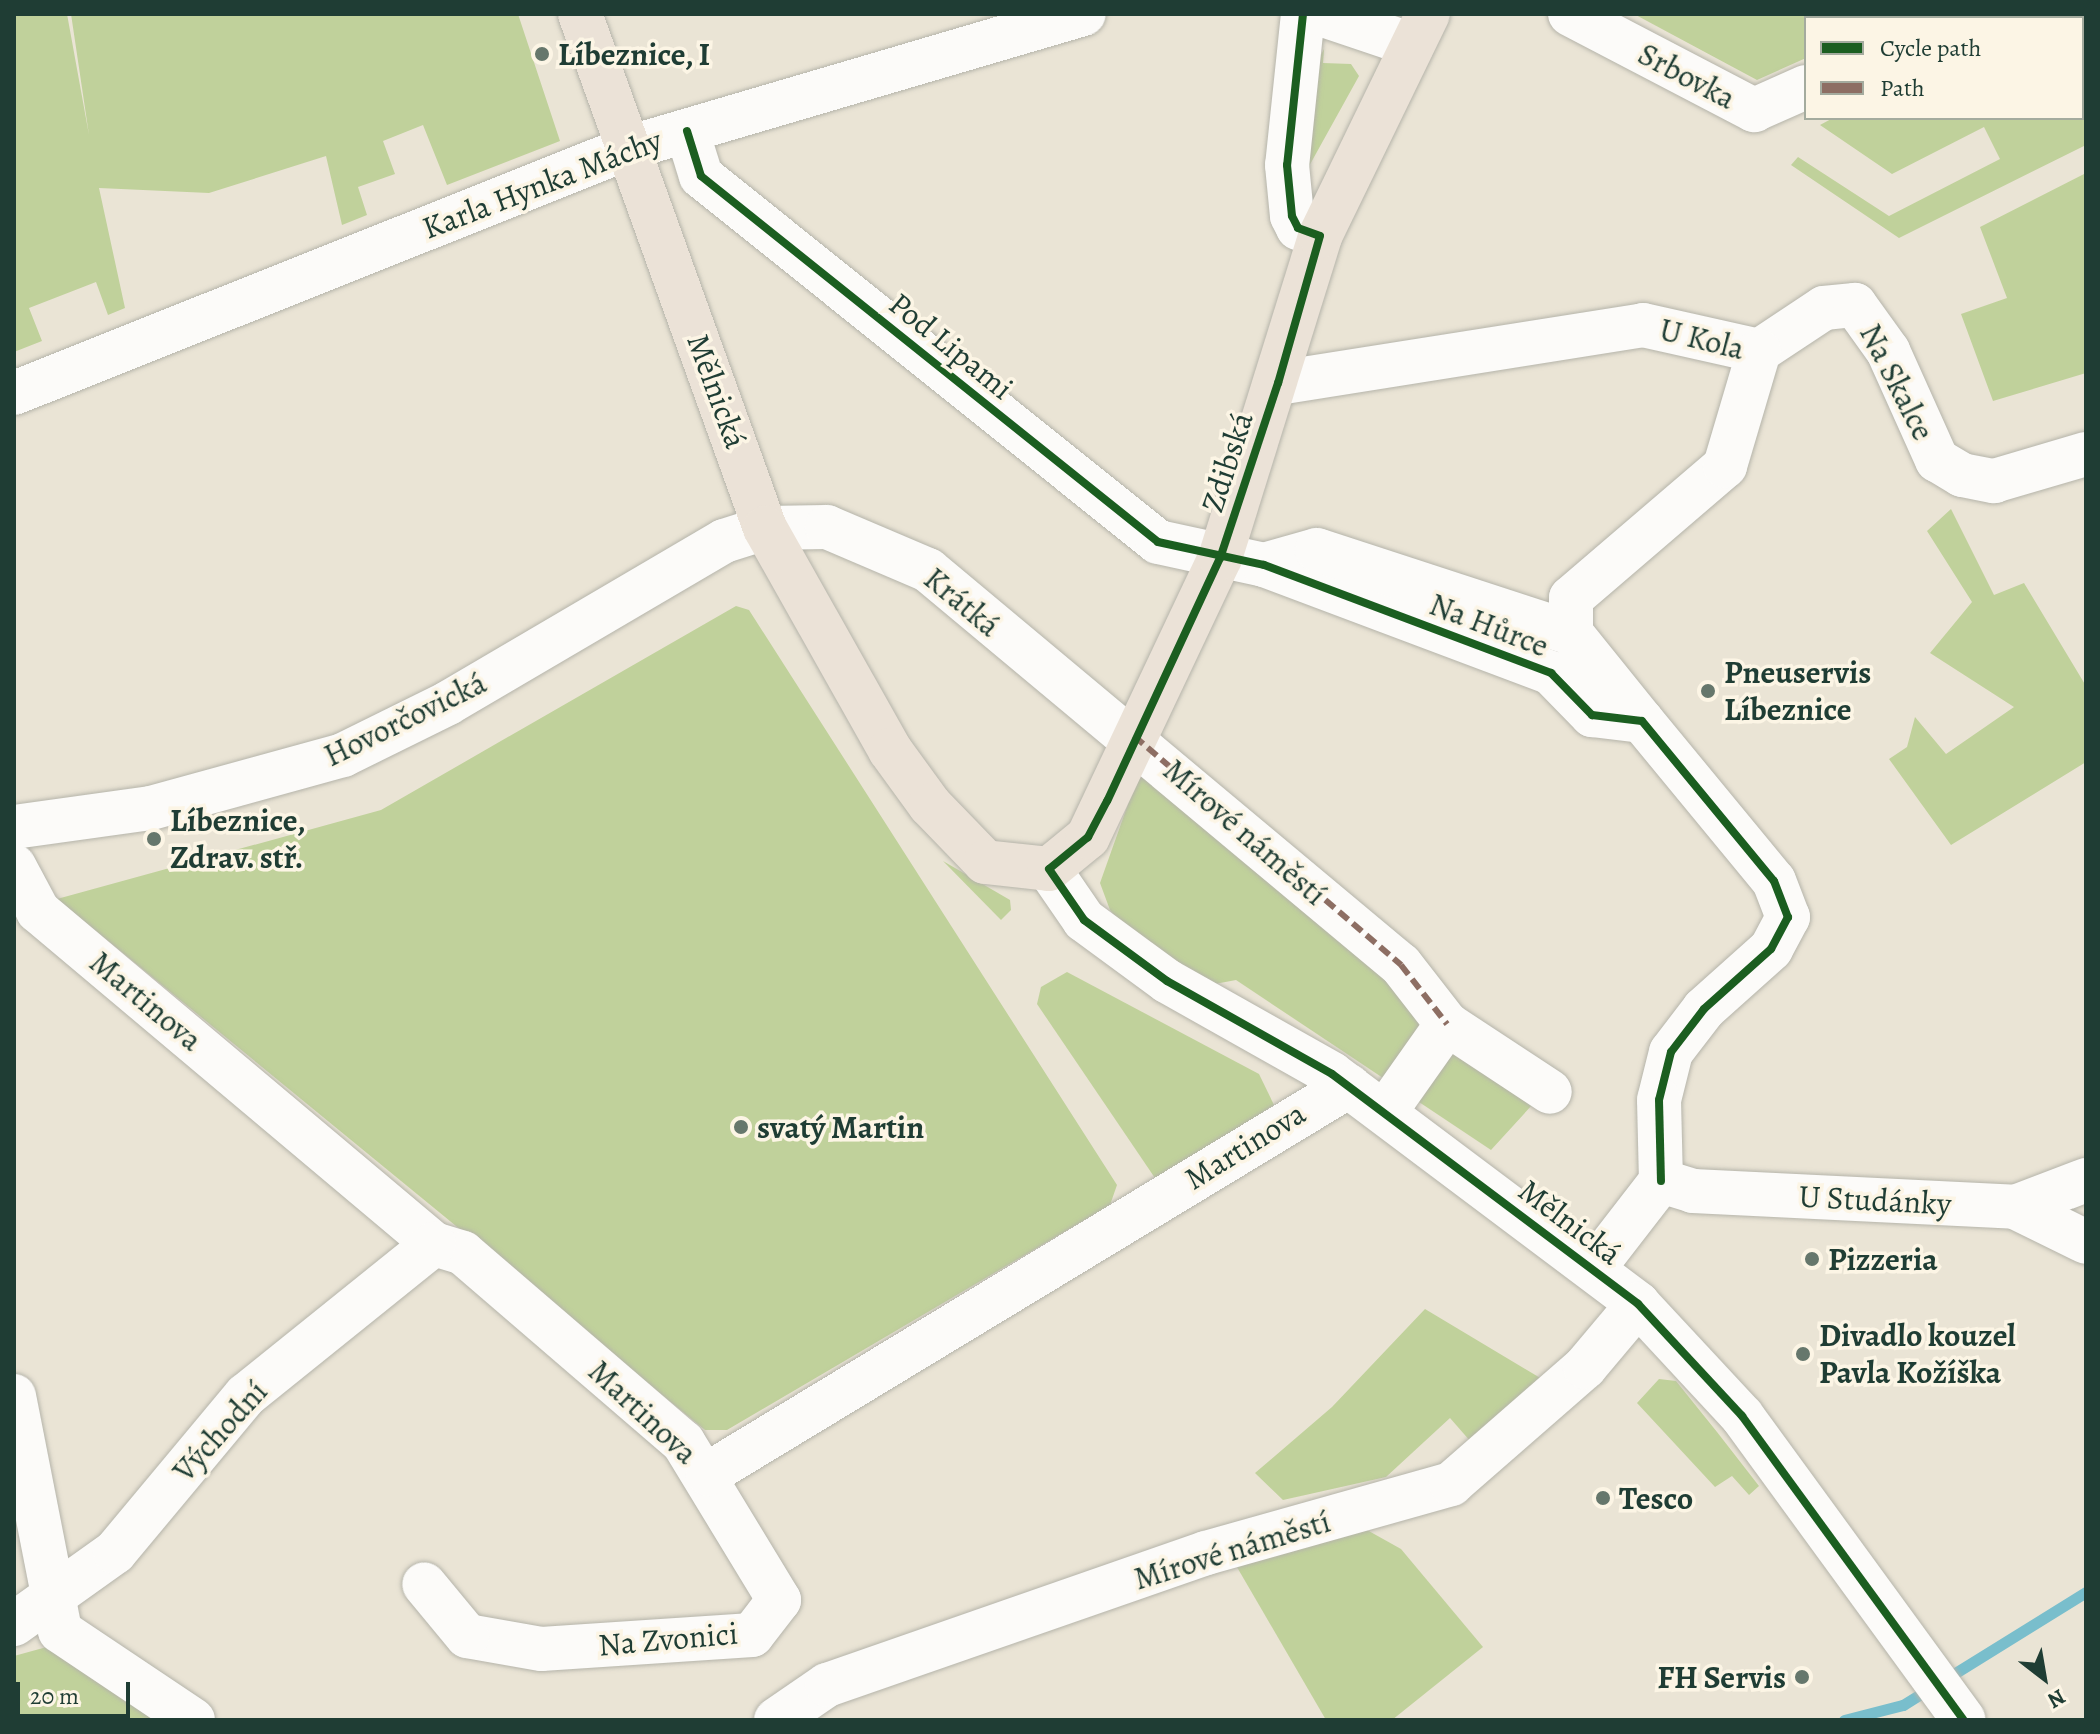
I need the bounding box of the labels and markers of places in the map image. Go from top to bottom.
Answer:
place label: Líbeznice, I [558,35,711,73]
marker: Líbeznice, I [533,45,551,63]
place label: Pneuservis Líbeznice [1724,654,1871,729]
marker: Pneuservis Líbeznice [1699,682,1717,700]
place label: Líbeznice, Zdrav. stř. [170,802,306,877]
marker: Líbeznice, Zdrav. stř. [145,830,163,848]
place label: svatý Martin [757,1108,924,1146]
marker: svatý Martin [732,1118,750,1136]
place label: Pizzeria [1828,1240,1938,1278]
marker: Pizzeria [1803,1250,1821,1268]
place label: Divadlo kouzel Pavla Kožíška [1819,1317,2016,1392]
marker: Divadlo kouzel Pavla Kožíška [1794,1345,1812,1363]
place label: Tesco [1619,1479,1693,1517]
marker: Tesco [1594,1489,1612,1507]
place label: FH Servis [1657,1658,1786,1696]
marker: FH Servis [1793,1668,1811,1686]

